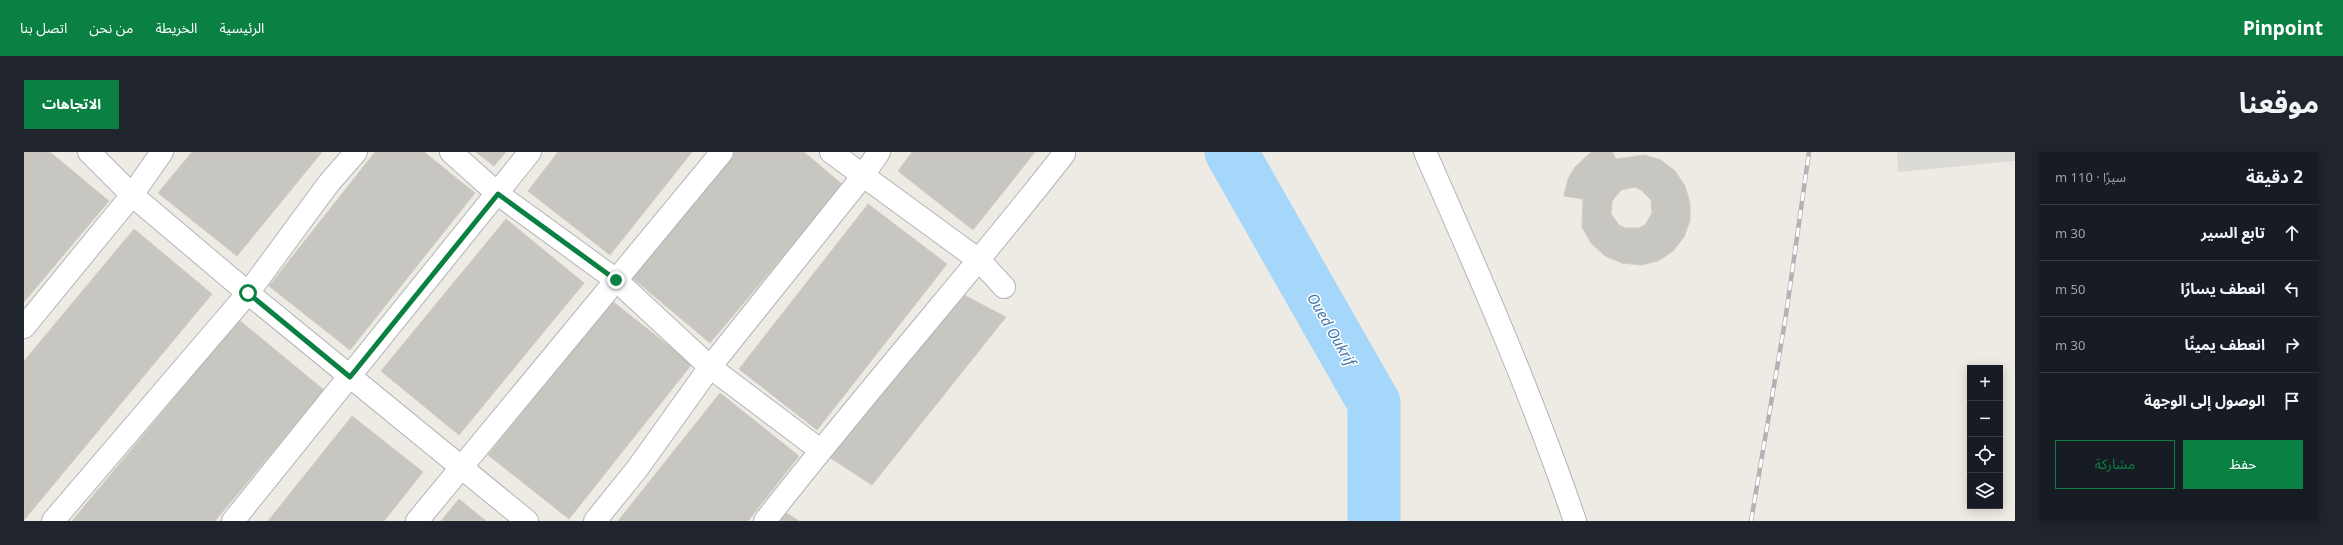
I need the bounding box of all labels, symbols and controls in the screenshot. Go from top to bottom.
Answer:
text: Pinpoint [2243,15,2323,41]
text: اتصل بنا [20,18,67,37]
text: من نحن [89,18,133,37]
text: الخريطة [155,18,197,37]
text: الرئيسية [219,18,264,37]
button: الاتجاهات [24,80,119,129]
text: موقعنا [2239,83,2319,121]
text: 2 دقيقة [2246,165,2303,188]
text: سيرًا · 110 m [2055,168,2126,186]
text: تابع السير [2201,222,2265,242]
icon: ahead [2281,222,2303,244]
text: 30 m [2055,224,2085,242]
route end [607,271,625,289]
text: انعطف يسارًا [2181,278,2265,298]
icon: left [2281,278,2303,300]
text: 50 m [2055,280,2085,298]
route start [239,284,257,302]
water label: Oued Oukrif [1303,289,1362,371]
text: انعطف يمينًا [2184,334,2265,354]
icon: right [2281,334,2303,356]
text: 30 m [2055,336,2085,354]
map controls [1967,365,2003,509]
button: + [1967,365,2003,401]
text: الوصول إلى الوجهة [2144,390,2265,410]
icon: arrive [2281,390,2303,412]
button: − [1967,401,2003,437]
button: locate [1967,437,2003,473]
button: مشاركة [2055,440,2175,489]
button: حفظ [2183,440,2303,489]
button: layers [1967,473,2003,509]

